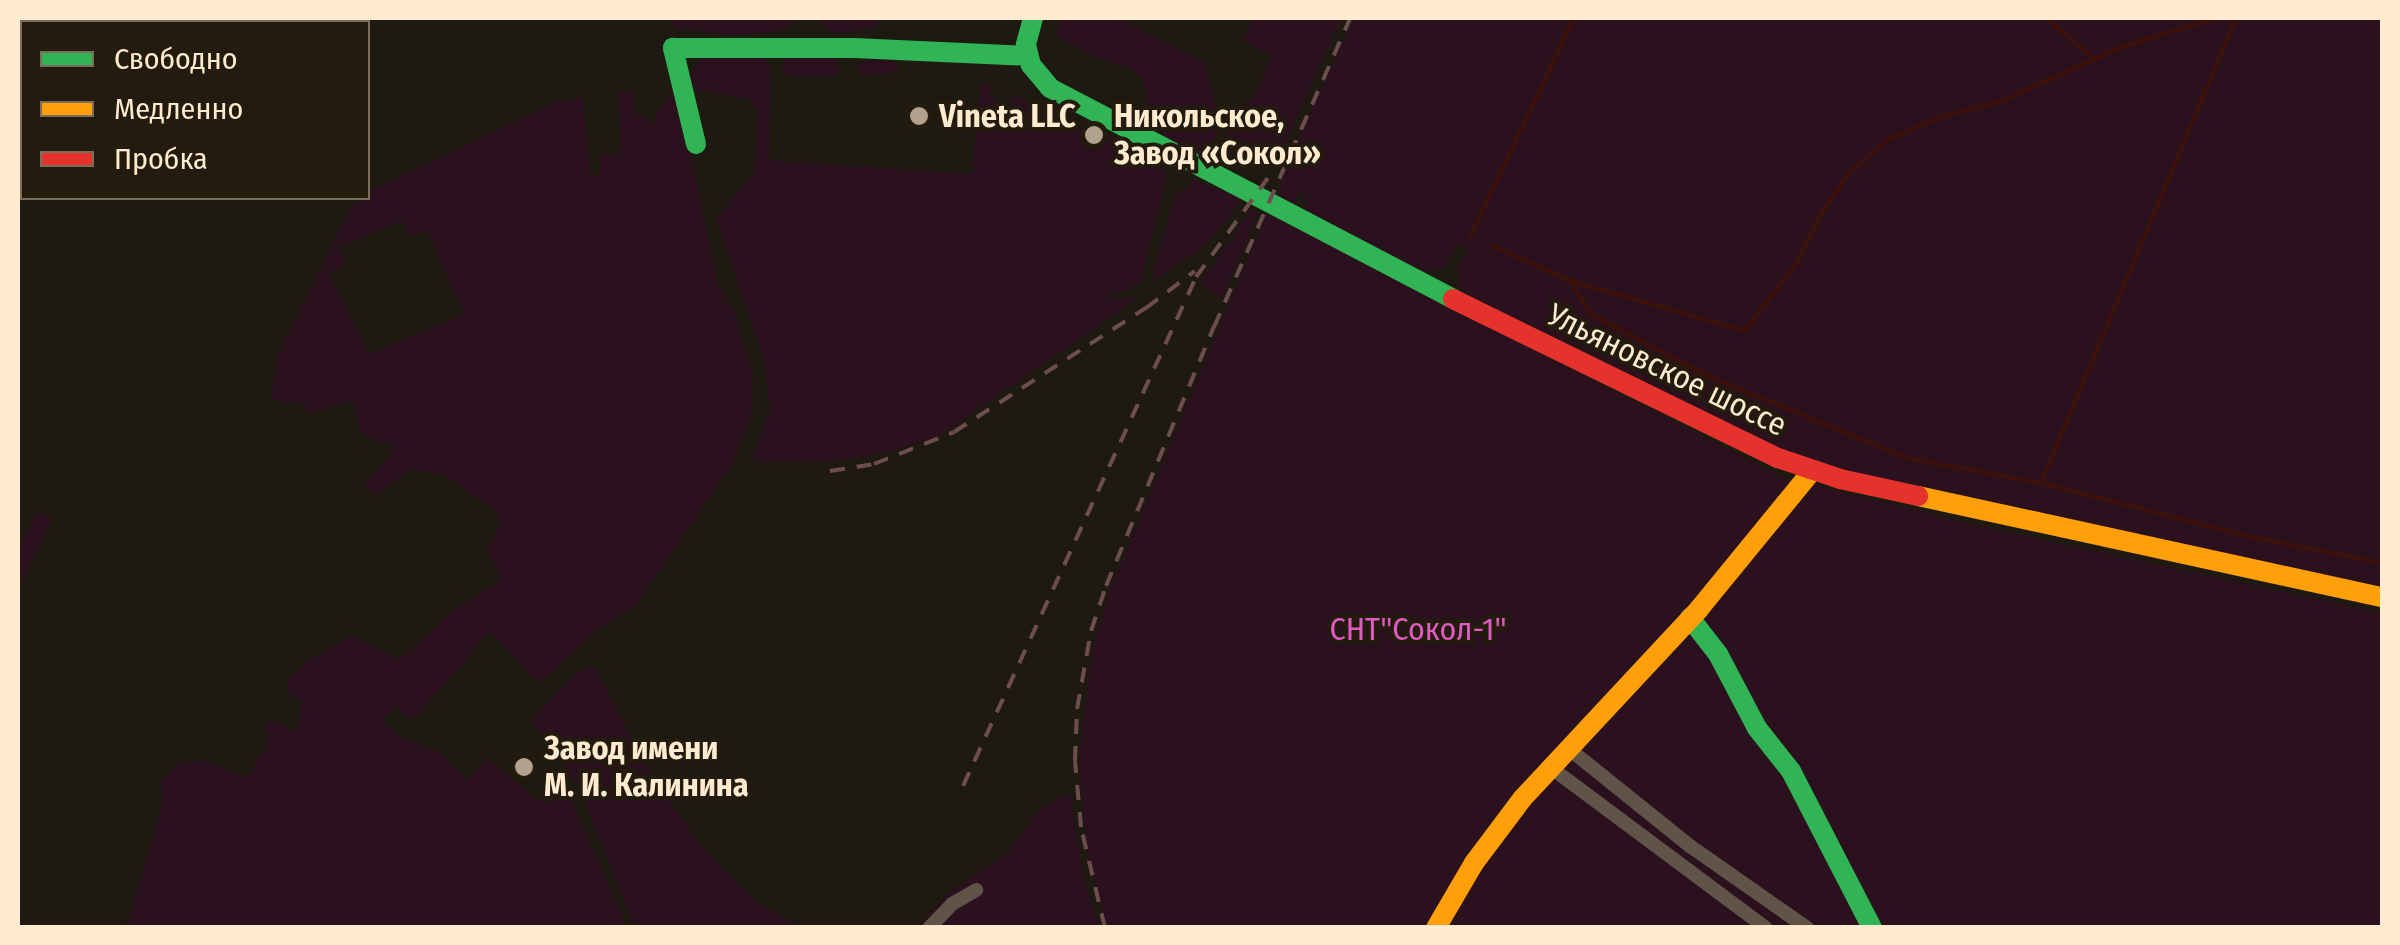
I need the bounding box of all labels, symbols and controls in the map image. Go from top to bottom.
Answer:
legend [20,20,370,200]
text: Свободно [114,41,237,77]
text: Медленно [114,91,243,127]
place label: Vineta LLC [939,97,1076,135]
place label: Никольское, Завод «Сокол» [1114,98,1321,173]
marker: Vineta LLC [908,105,930,127]
marker: Никольское, Завод «Сокол» [1083,124,1105,146]
text: Пробка [114,141,208,177]
street label: Ульяновское шоссе [1541,295,1793,445]
park label: СНТ"Сокол-1" [1329,610,1507,648]
place label: Завод имени М. И. Калинина [544,730,749,805]
marker: Завод имени М. И. Калинина [513,756,535,778]

